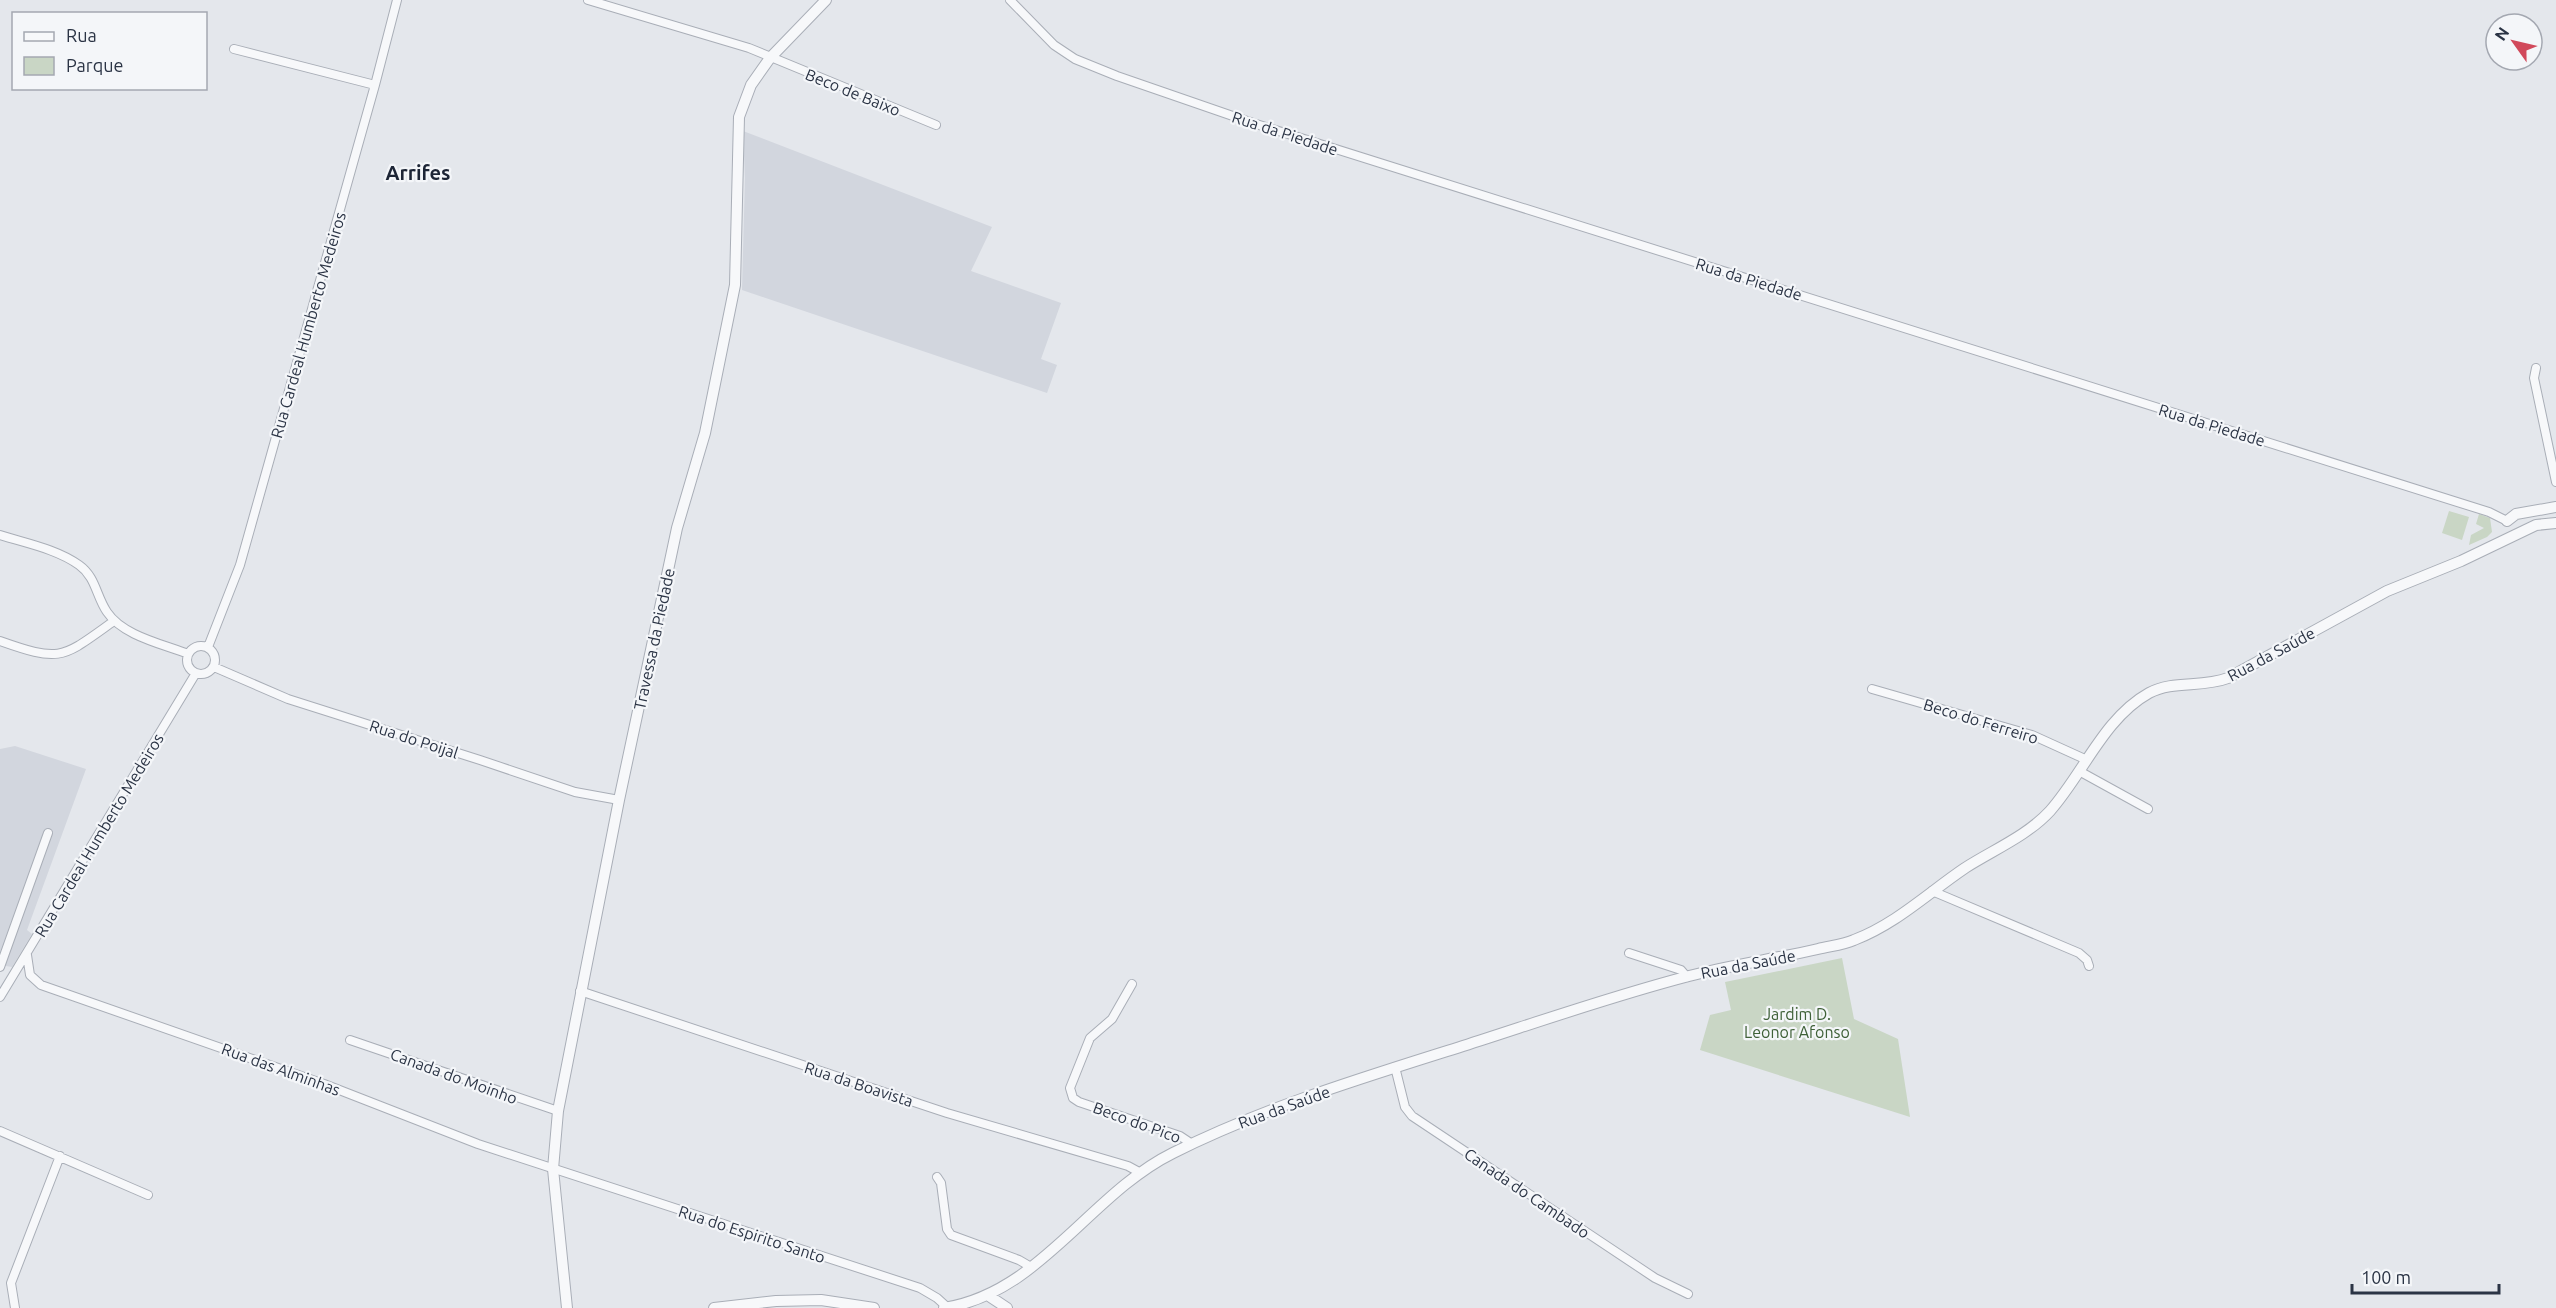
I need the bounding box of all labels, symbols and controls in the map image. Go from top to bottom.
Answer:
legend [12,12,207,90]
north arrow [2484,12,2544,72]
text: N [2491,24,2512,44]
text: Rua [66,25,97,45]
text: Parque [66,55,123,75]
street label: Beco de Baixo [803,65,903,119]
street label: Rua da Piedade [1230,107,1340,159]
district label: Arrifes [385,161,451,184]
street label: Rua Cardeal Humberto Medeiros [267,210,349,440]
street label: Rua da Piedade [1694,254,1804,304]
street label: Rua da Piedade [2157,400,2267,450]
street label: Travessa da Piedade [630,567,678,711]
street label: Rua da Saúde [2224,623,2318,685]
street label: Beco do Ferreiro [1921,695,2041,747]
street label: Rua do Poijal [367,716,461,762]
street label: Rua Cardeal Humberto Medeiros [31,730,167,940]
street label: Rua da Saúde [1699,946,1797,982]
park label: Jardim D. Leonor Afonso [1744,1005,1850,1041]
street label: Rua das Alminhas [219,1039,343,1099]
street label: Canada do Moinho [388,1045,520,1107]
street label: Rua da Boavista [802,1058,916,1110]
street label: Rua da Saúde [1236,1082,1332,1132]
street label: Beco do Pico [1091,1098,1183,1146]
street label: Canada do Cambado [1461,1144,1593,1242]
street label: Rua do Espirito Santo [676,1202,828,1266]
scale bar [2352,1257,2499,1295]
text: 100 m [2361,1267,2411,1287]

